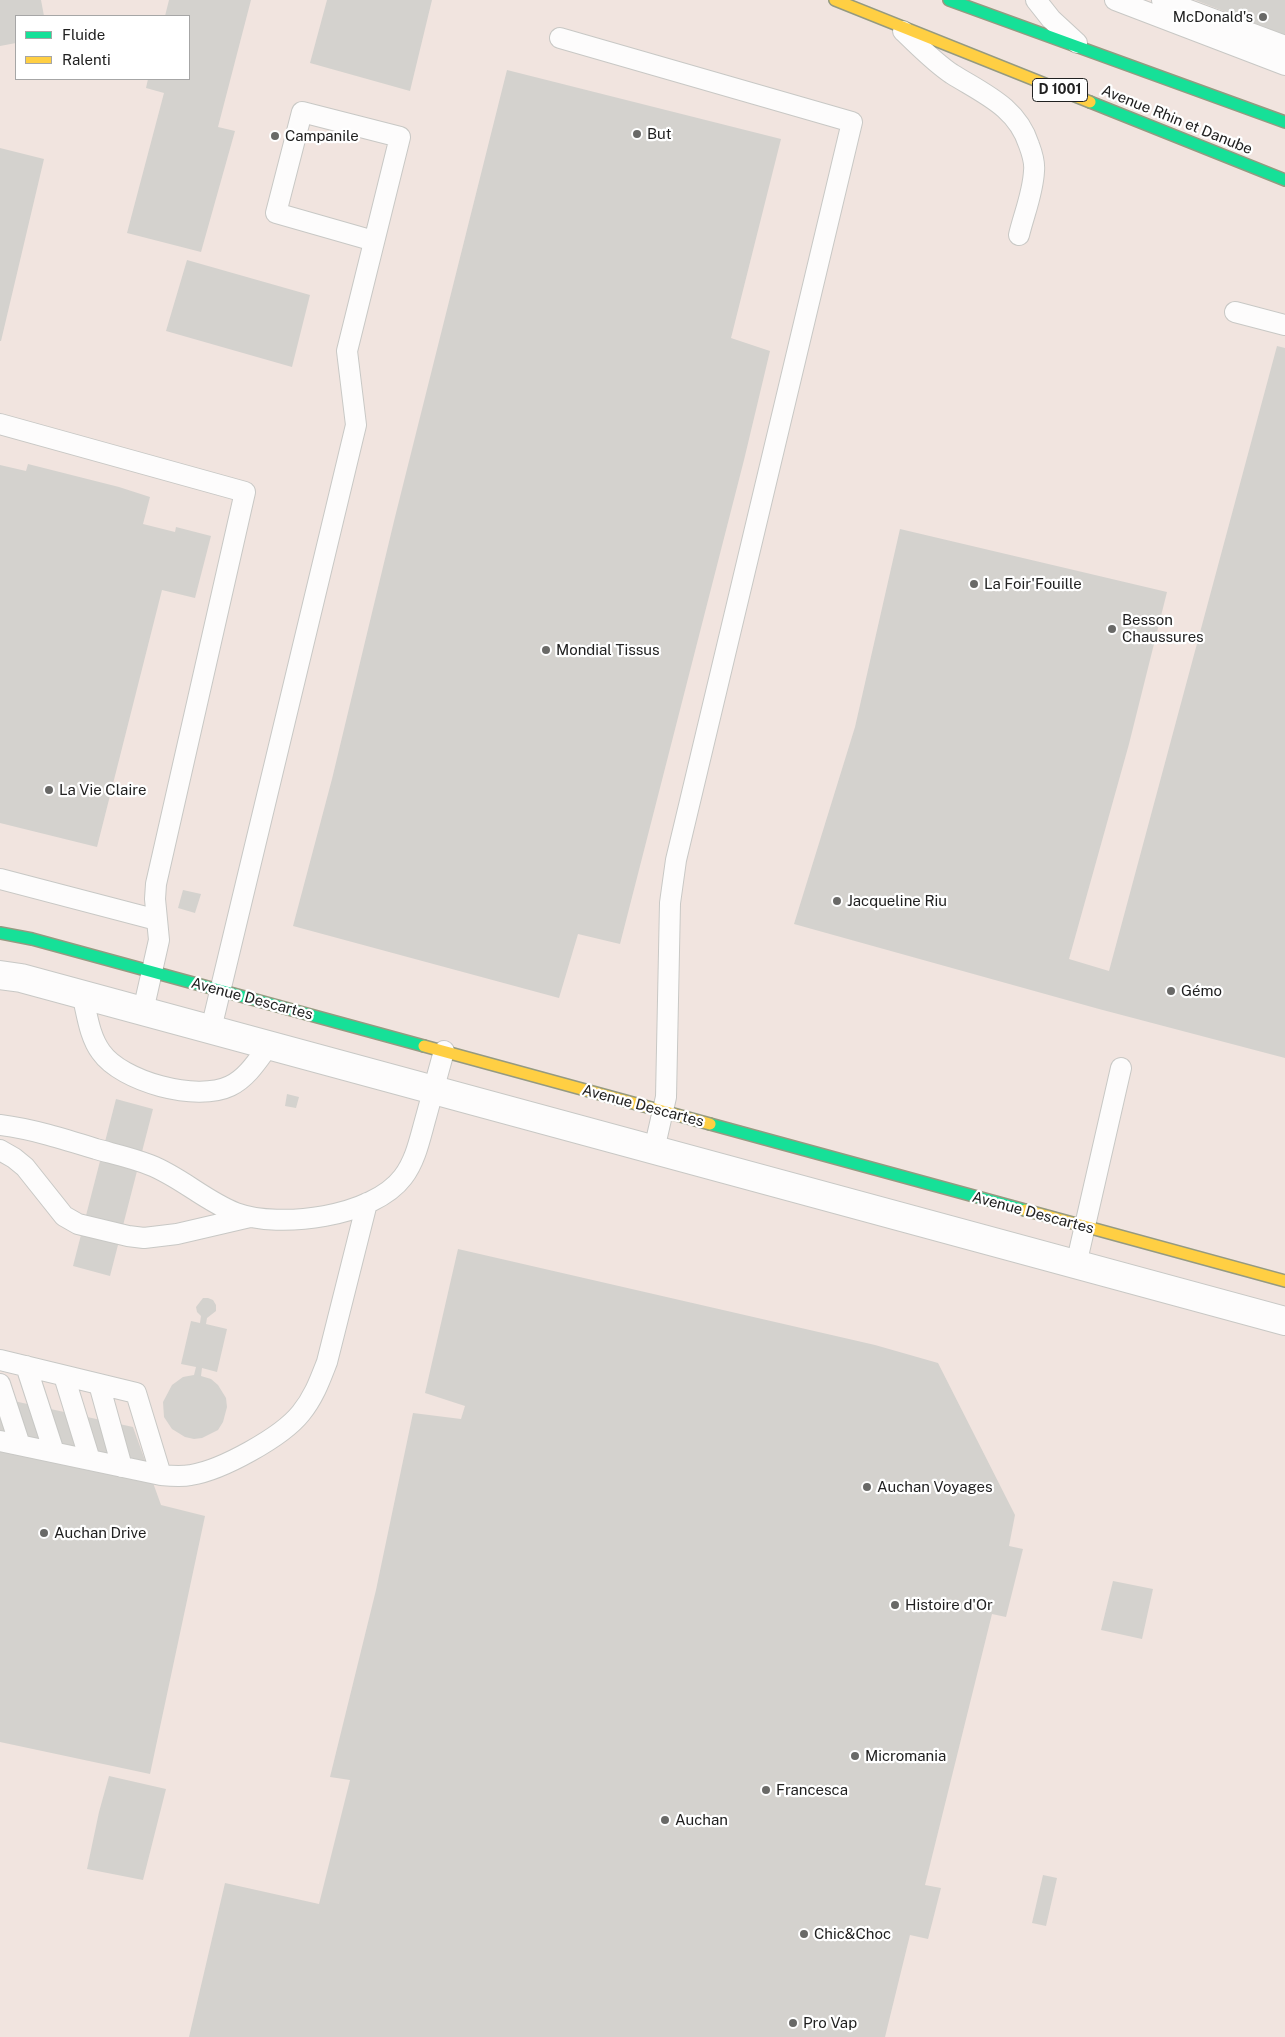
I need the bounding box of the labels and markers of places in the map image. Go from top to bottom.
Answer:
place label: McDonald's [1173,8,1253,26]
marker: McDonald's [1257,11,1269,23]
place label: But [647,125,672,143]
place label: Campanile [285,127,359,145]
marker: But [631,128,643,140]
marker: Campanile [269,130,281,142]
place label: La Foir'Fouille [984,575,1082,593]
marker: La Foir'Fouille [968,578,980,590]
place label: Besson Chaussures [1122,611,1204,646]
marker: Besson Chaussures [1106,623,1118,635]
place label: Mondial Tissus [556,641,660,659]
marker: Mondial Tissus [540,644,552,656]
place label: La Vie Claire [59,781,146,799]
marker: La Vie Claire [43,784,55,796]
place label: Jacqueline Riu [847,892,947,910]
marker: Jacqueline Riu [831,895,843,907]
place label: Gémo [1181,982,1222,1000]
marker: Gémo [1165,985,1177,997]
place label: Auchan Voyages [877,1478,993,1496]
marker: Auchan Voyages [861,1481,873,1493]
place label: Auchan Drive [54,1524,146,1542]
marker: Auchan Drive [38,1527,50,1539]
place label: Histoire d'Or [905,1596,993,1614]
marker: Histoire d'Or [889,1599,901,1611]
place label: Micromania [865,1747,946,1765]
marker: Micromania [849,1750,861,1762]
place label: Francesca [776,1781,848,1799]
marker: Francesca [760,1784,772,1796]
place label: Auchan [675,1811,728,1829]
marker: Auchan [659,1814,671,1826]
place label: Chic&Choc [814,1925,891,1943]
marker: Chic&Choc [798,1928,810,1940]
place label: Pro Vap [803,2014,857,2032]
marker: Pro Vap [787,2017,799,2029]

